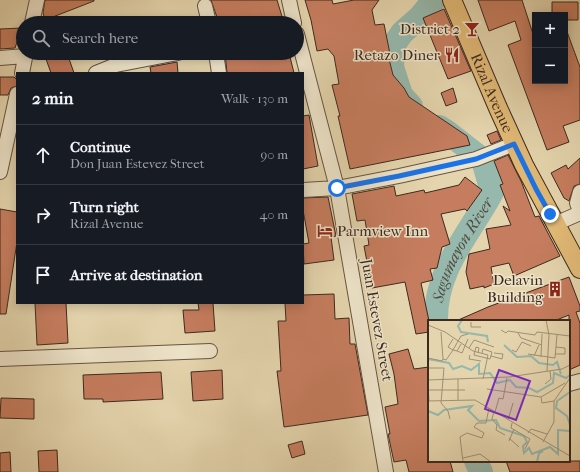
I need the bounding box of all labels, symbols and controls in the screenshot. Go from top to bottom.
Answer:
map controls [532,12,568,84]
button: + [532,12,568,48]
search box [16,16,304,60]
place label: District 2 [400,20,460,38]
bar icon: District 2 [463,20,481,38]
icon: search [30,27,52,49]
text: Search here [62,29,138,47]
place label: Retazo Diner [354,46,441,64]
restaurant icon: Retazo Diner [443,46,461,64]
button: − [532,48,568,84]
street label: Rizal Avenue [467,50,517,136]
text: 2 min [32,88,73,108]
text: Walk · 130 m [221,91,288,106]
text: Continue [70,138,130,156]
icon: ahead [32,144,54,166]
text: 90 m [260,147,288,162]
text: Don Juan Estevez Street [70,156,204,171]
route start [328,179,346,197]
water label: Sagumayon River [428,192,498,305]
text: Turn right [70,198,139,216]
icon: right [32,204,54,226]
route end [541,205,559,223]
text: 40 m [260,207,288,222]
text: Rizal Avenue [70,216,143,231]
hotel icon: Parmview Inn [316,222,334,240]
place label: Parmview Inn [337,222,429,240]
street label: Juan Estevez Street [357,256,397,383]
icon: arrive [32,264,54,286]
text: Arrive at destination [70,266,202,284]
place label: Delavin Building [487,271,544,306]
building icon: Delavin Building [546,280,564,298]
inset map [428,320,570,462]

